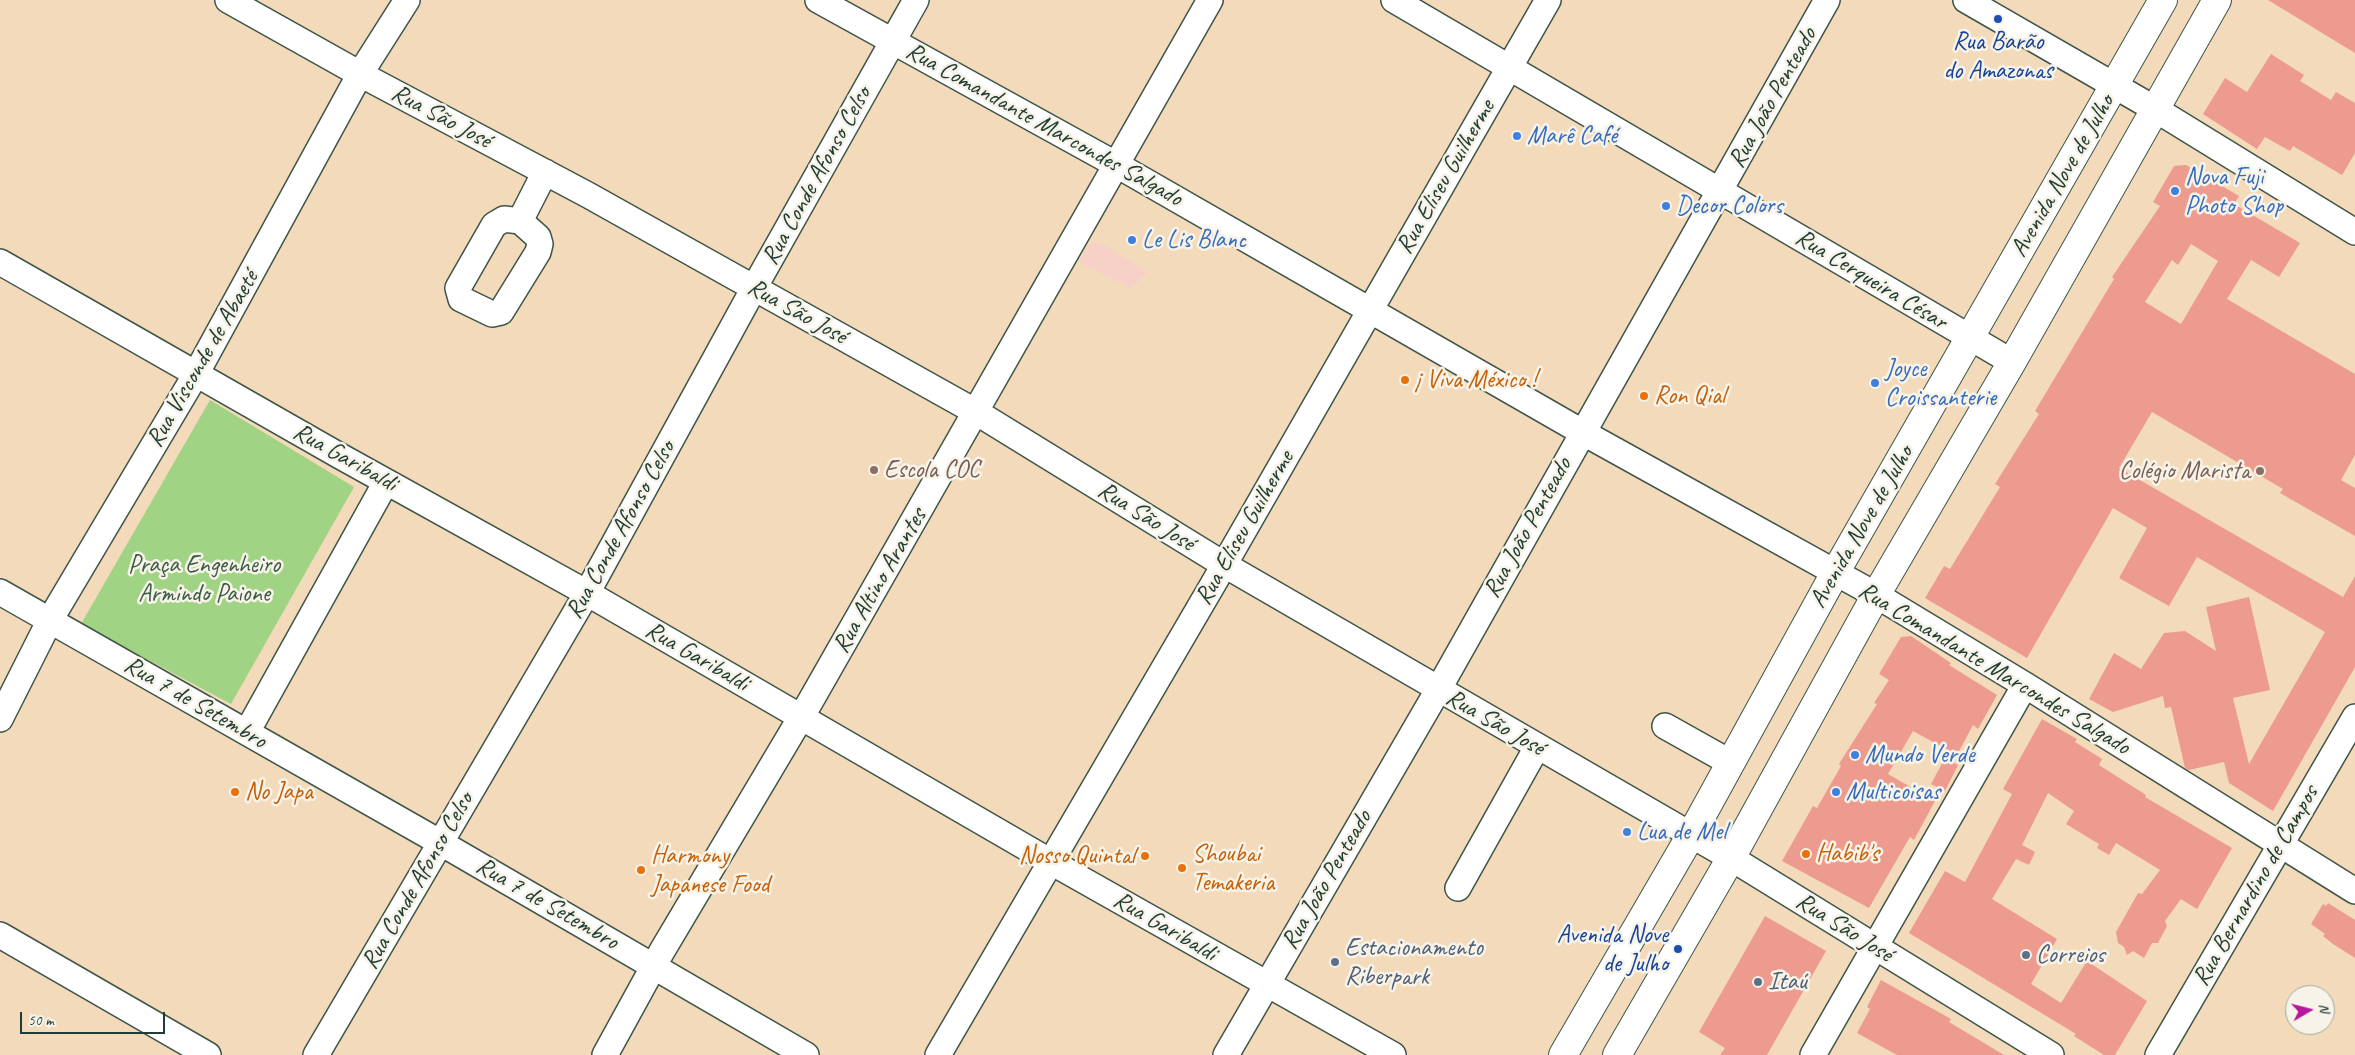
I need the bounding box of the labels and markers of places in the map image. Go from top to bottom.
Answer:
marker: Rua Barão do Amazonas [1992,13,2004,25]
place label: Rua Barão do Amazonas [1944,27,2052,86]
place label: Marê Café [1527,121,1617,151]
marker: Marê Café [1511,130,1523,142]
place label: Nova Fuji Photo Shop [2185,162,2283,221]
marker: Nova Fuji Photo Shop [2169,185,2181,197]
place label: Decor Colors [1676,191,1783,221]
marker: Decor Colors [1660,200,1672,212]
place label: Le Lis Blanc [1142,225,1246,255]
marker: Le Lis Blanc [1126,234,1138,246]
place label: Joyce Croissanterie [1885,354,1996,413]
place label: ¡ Viva México ! [1415,365,1536,395]
marker: ¡ Viva México ! [1399,374,1411,386]
marker: Joyce Croissanterie [1869,377,1881,389]
place label: Ron Qial [1654,381,1725,411]
marker: Ron Qial [1638,390,1650,402]
place label: Escola COC [884,455,980,485]
place label: Colégio Marista [2119,456,2250,486]
marker: Escola COC [868,464,880,476]
marker: Colégio Marista [2254,465,2266,477]
place label: Mundo Verde [1865,740,1975,770]
marker: Mundo Verde [1849,749,1861,761]
place label: No Japa [245,777,313,807]
place label: Multicoisas [1846,777,1940,807]
marker: No Japa [229,786,241,798]
marker: Multicoisas [1830,786,1842,798]
place label: Lua de Mel [1637,817,1727,847]
marker: Lua de Mel [1621,826,1633,838]
place label: Shoubai Temakeria [1192,839,1274,898]
place label: Habib's [1816,839,1879,869]
place label: Harmony Japanese Food [651,841,769,900]
place label: Nosso Quintal [1019,841,1135,871]
marker: Habib's [1800,848,1812,860]
marker: Nosso Quintal [1139,850,1151,862]
marker: Shoubai Temakeria [1176,862,1188,874]
marker: Harmony Japanese Food [635,864,647,876]
place label: Avenida Nove de Julho [1557,920,1668,979]
place label: Estacionamento Riberpark [1345,933,1483,992]
place label: Correios [2036,940,2105,970]
marker: Avenida Nove de Julho [1672,943,1684,955]
marker: Correios [2020,949,2032,961]
marker: Estacionamento Riberpark [1329,956,1341,968]
place label: Itaú [1768,967,1807,997]
marker: Itaú [1752,976,1764,988]

